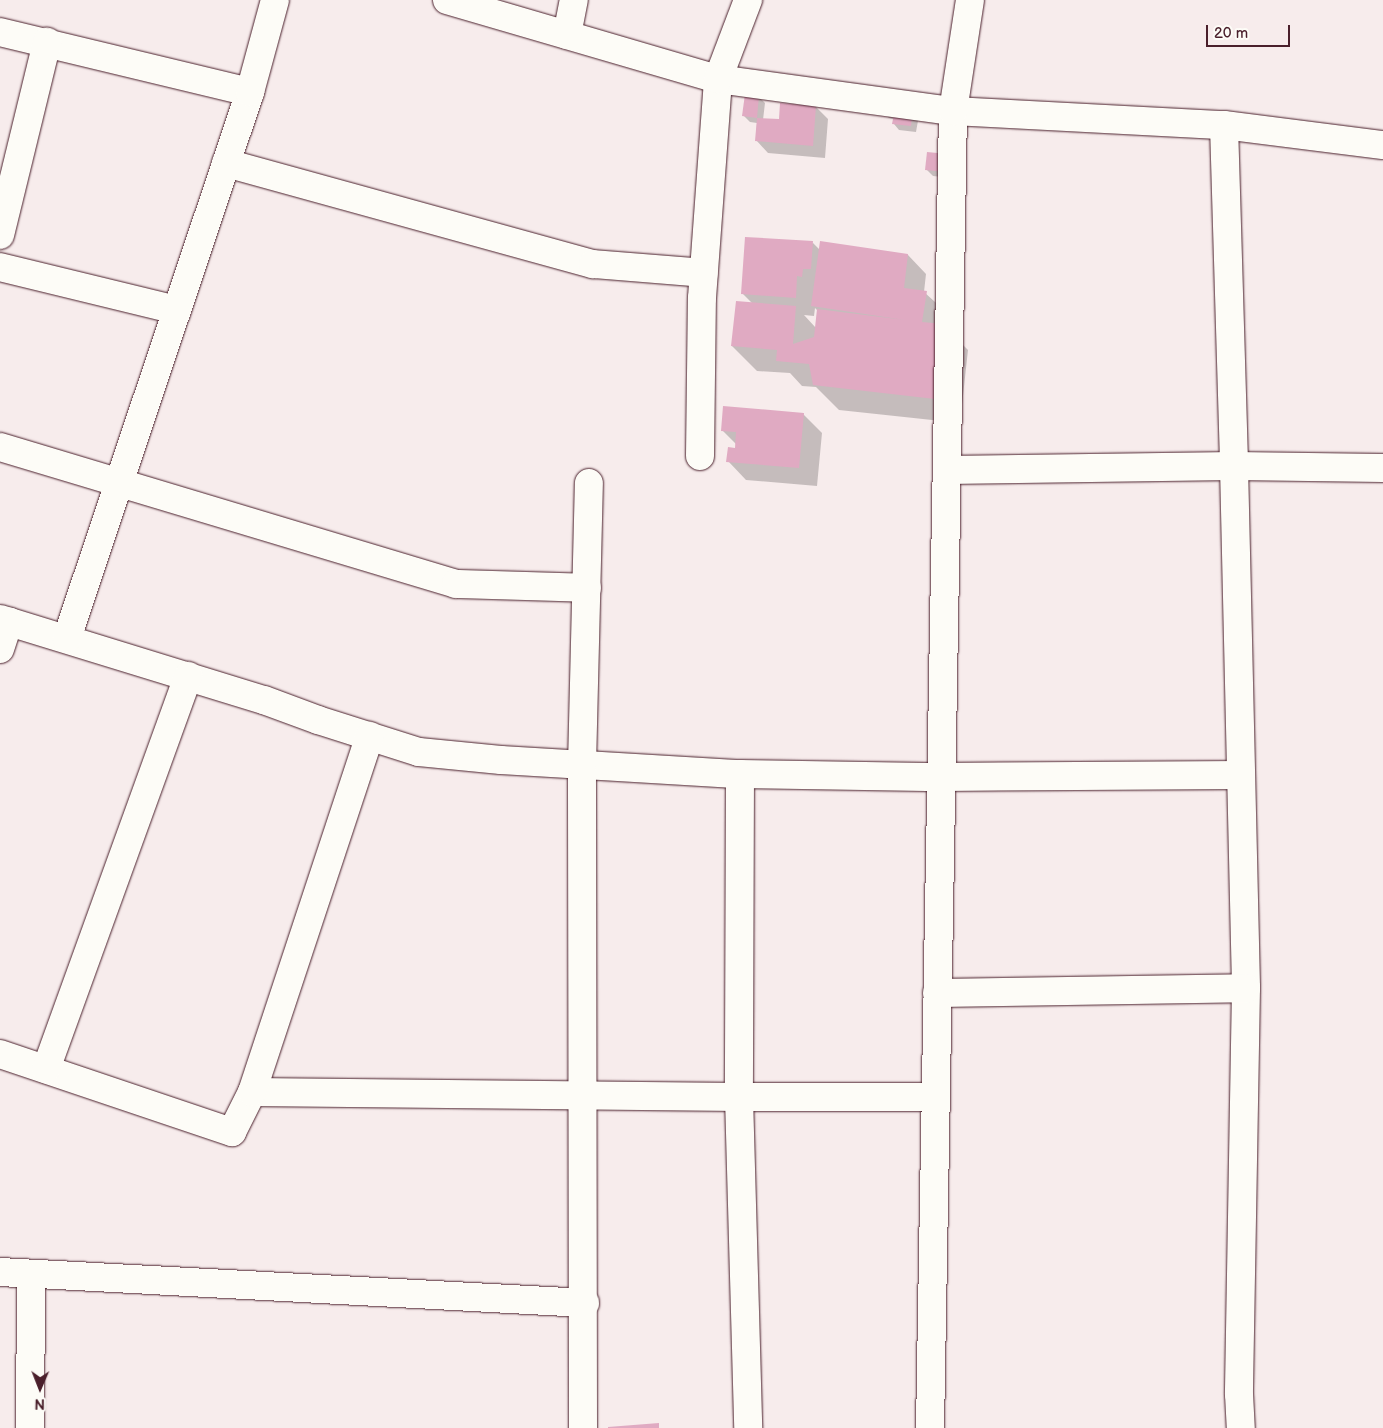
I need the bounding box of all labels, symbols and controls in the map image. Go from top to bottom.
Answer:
scale bar [1208,15,1292,47]
text: 20 m [1214,24,1248,43]
north arrow [15,1363,65,1413]
text: N [34,1395,45,1412]

